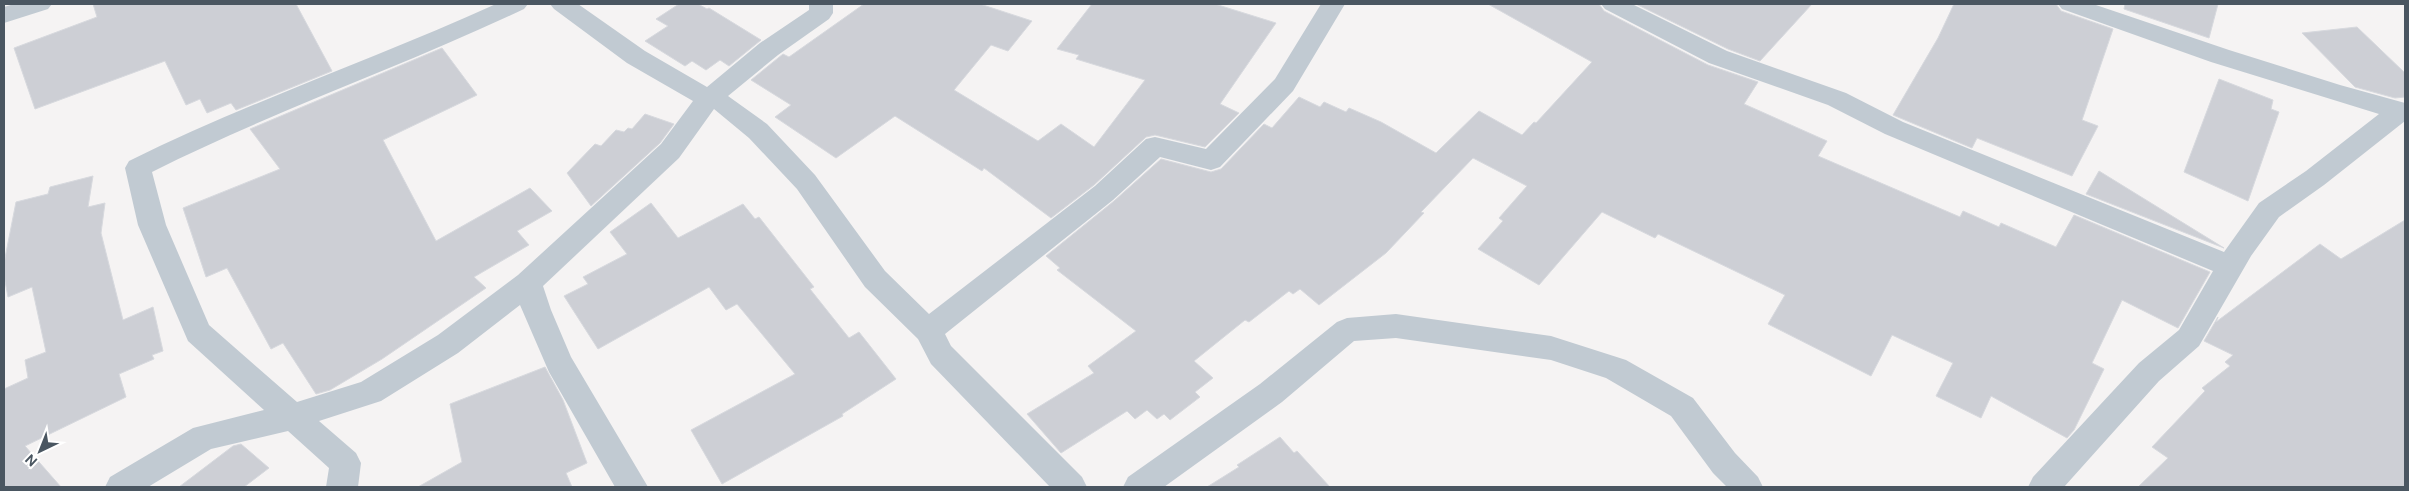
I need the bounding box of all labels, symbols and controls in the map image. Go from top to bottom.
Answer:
north arrow [15,426,65,476]
text: N [21,450,41,471]

